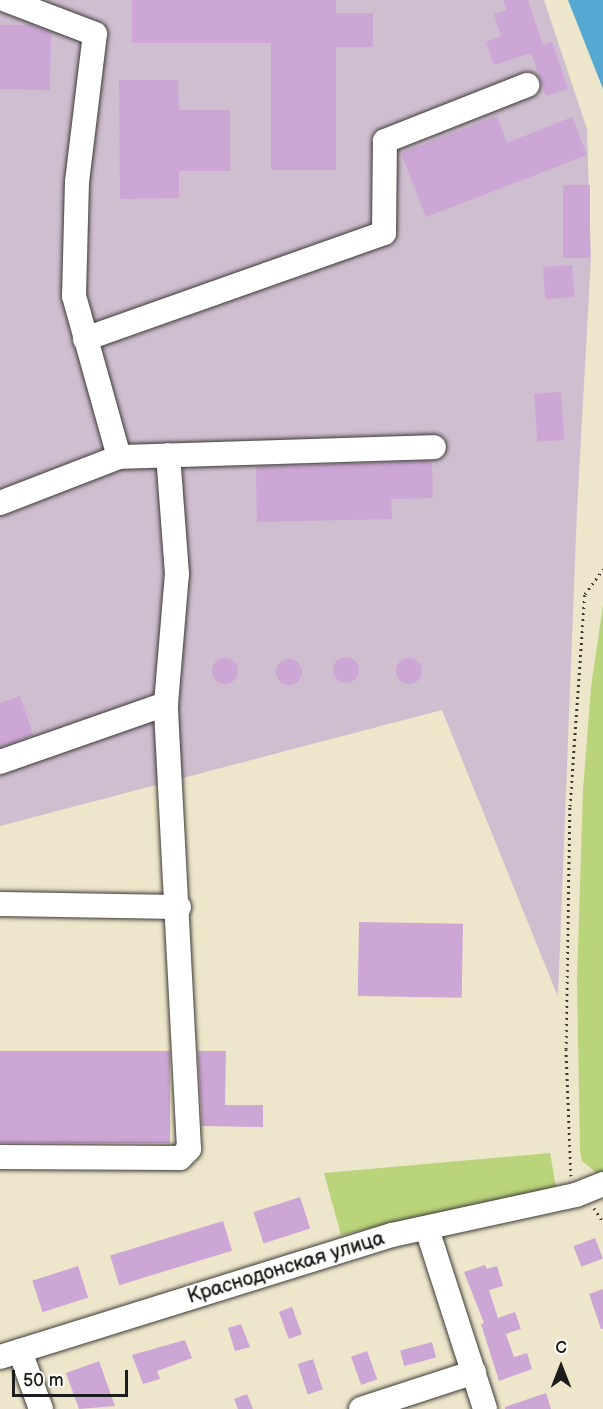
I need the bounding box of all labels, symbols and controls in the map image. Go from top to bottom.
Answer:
street label: Краснодонская улица [185,1227,387,1309]
north arrow [531,1337,591,1397]
text: С [555,1339,567,1358]
scale bar [15,1358,130,1396]
text: 50 m [23,1370,64,1391]

